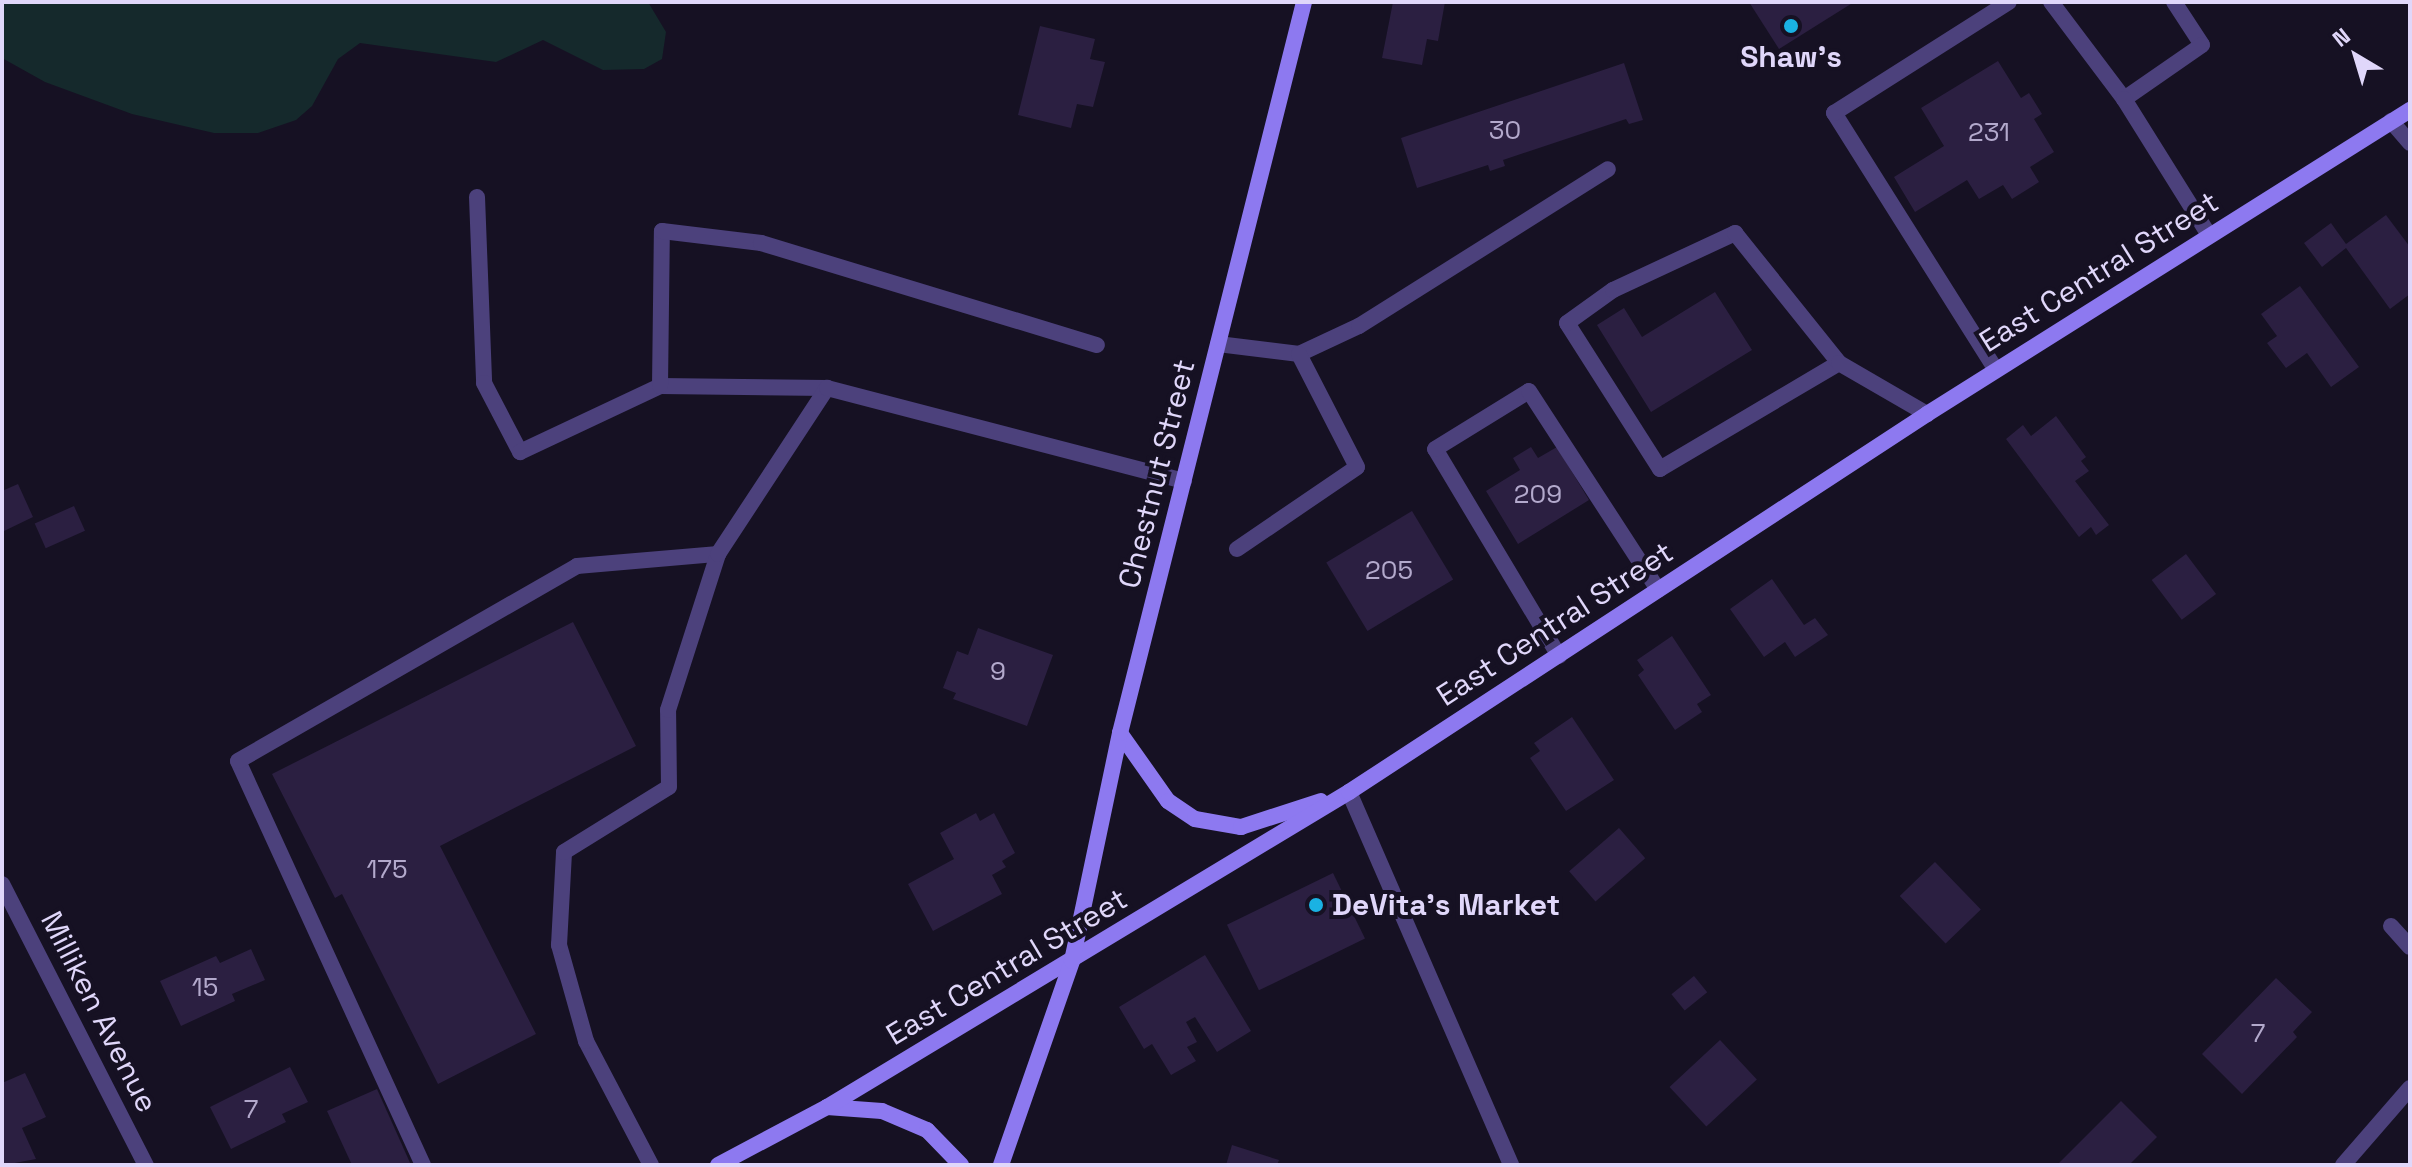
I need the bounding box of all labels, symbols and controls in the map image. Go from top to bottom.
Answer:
north arrow [2316,16,2396,96]
marker: Shaw's [1782,17,1800,35]
text: N [2327,22,2356,53]
place label: Shaw's [1740,39,1842,75]
house number: 30 [1489,115,1521,147]
house number: 231 [1968,117,2010,149]
street label: East Central Street [1973,184,2225,360]
street label: Chestnut Street [1111,356,1203,592]
house number: 209 [1514,479,1562,511]
street label: East Central Street [1430,534,1680,714]
house number: 205 [1365,555,1413,587]
house number: 9 [990,656,1006,688]
house number: 175 [366,854,408,886]
street label: East Central Street [880,881,1134,1053]
place label: DeVita's Market [1332,887,1560,923]
marker: DeVita's Market [1307,896,1325,914]
street label: Milliken Avenue [33,906,165,1118]
house number: 15 [192,972,218,1004]
house number: 7 [2251,1018,2265,1050]
house number: 7 [244,1094,258,1126]

